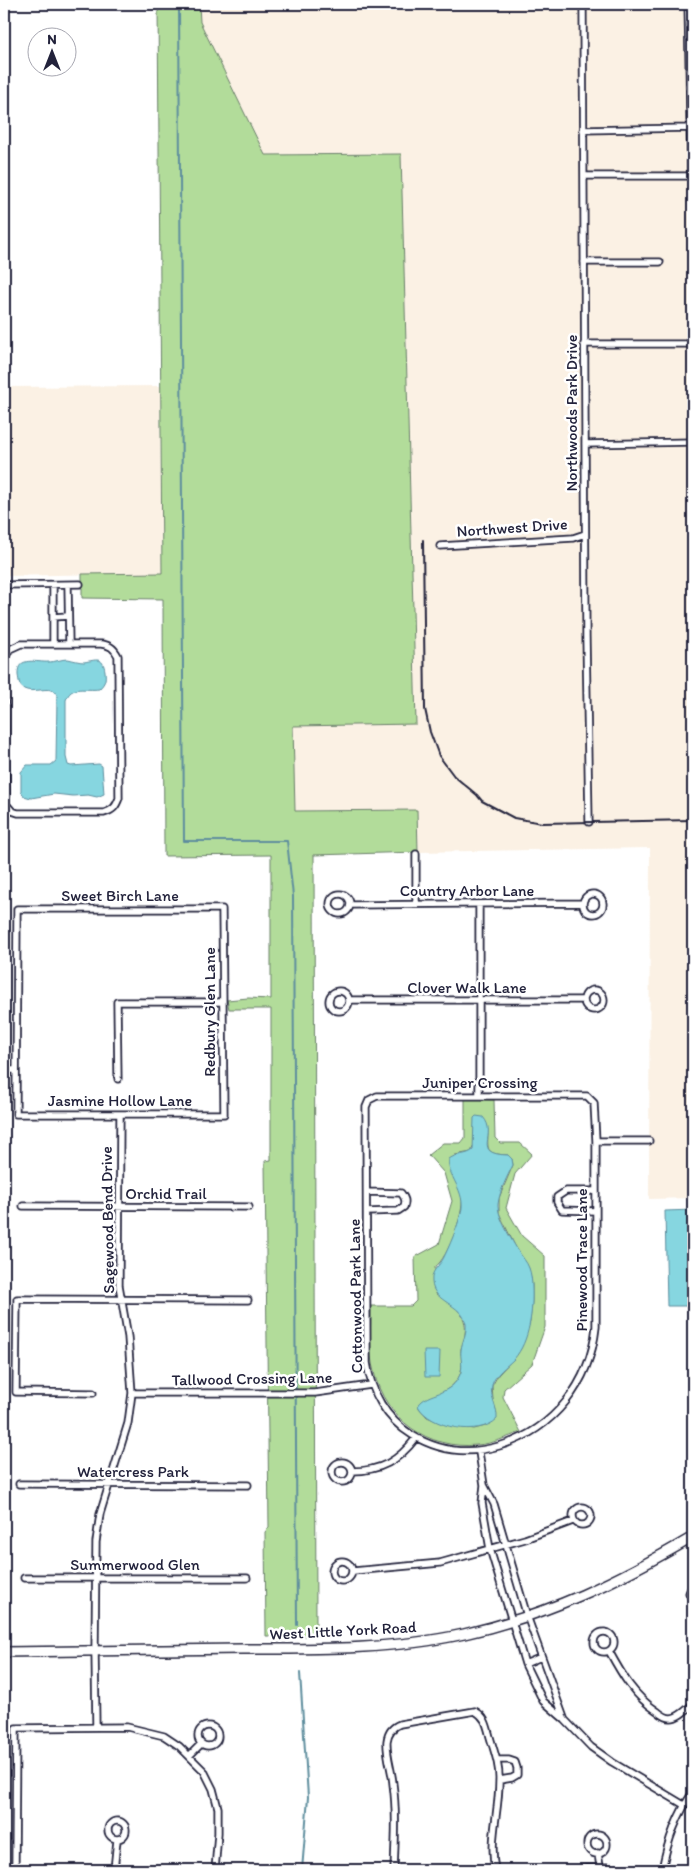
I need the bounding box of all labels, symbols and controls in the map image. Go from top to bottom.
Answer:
north arrow [28,28,78,78]
text: N [47,31,57,48]
street label: Northwoods Park Drive [562,334,581,492]
street label: Northwest Drive [456,514,568,541]
street label: Country Arbor Lane [400,881,535,900]
street label: Sweet Birch Lane [61,886,179,905]
street label: Redbury Glen Lane [200,947,219,1077]
street label: Clover Walk Lane [407,978,527,997]
street label: Juniper Crossing [422,1073,539,1092]
street label: Jasmine Hollow Lane [48,1091,192,1110]
street label: Sagewood Bend Drive [97,1146,118,1294]
street label: Orchid Trail [125,1184,207,1203]
street label: Pinewood Trace Lane [572,1188,591,1332]
street label: Cottonwood Park Lane [345,1218,366,1374]
street label: Tallwood Crossing Lane [172,1368,333,1389]
street label: Watercress Park [77,1462,189,1481]
street label: Summerwood Glen [70,1555,200,1574]
street label: West Little York Road [269,1617,417,1644]

